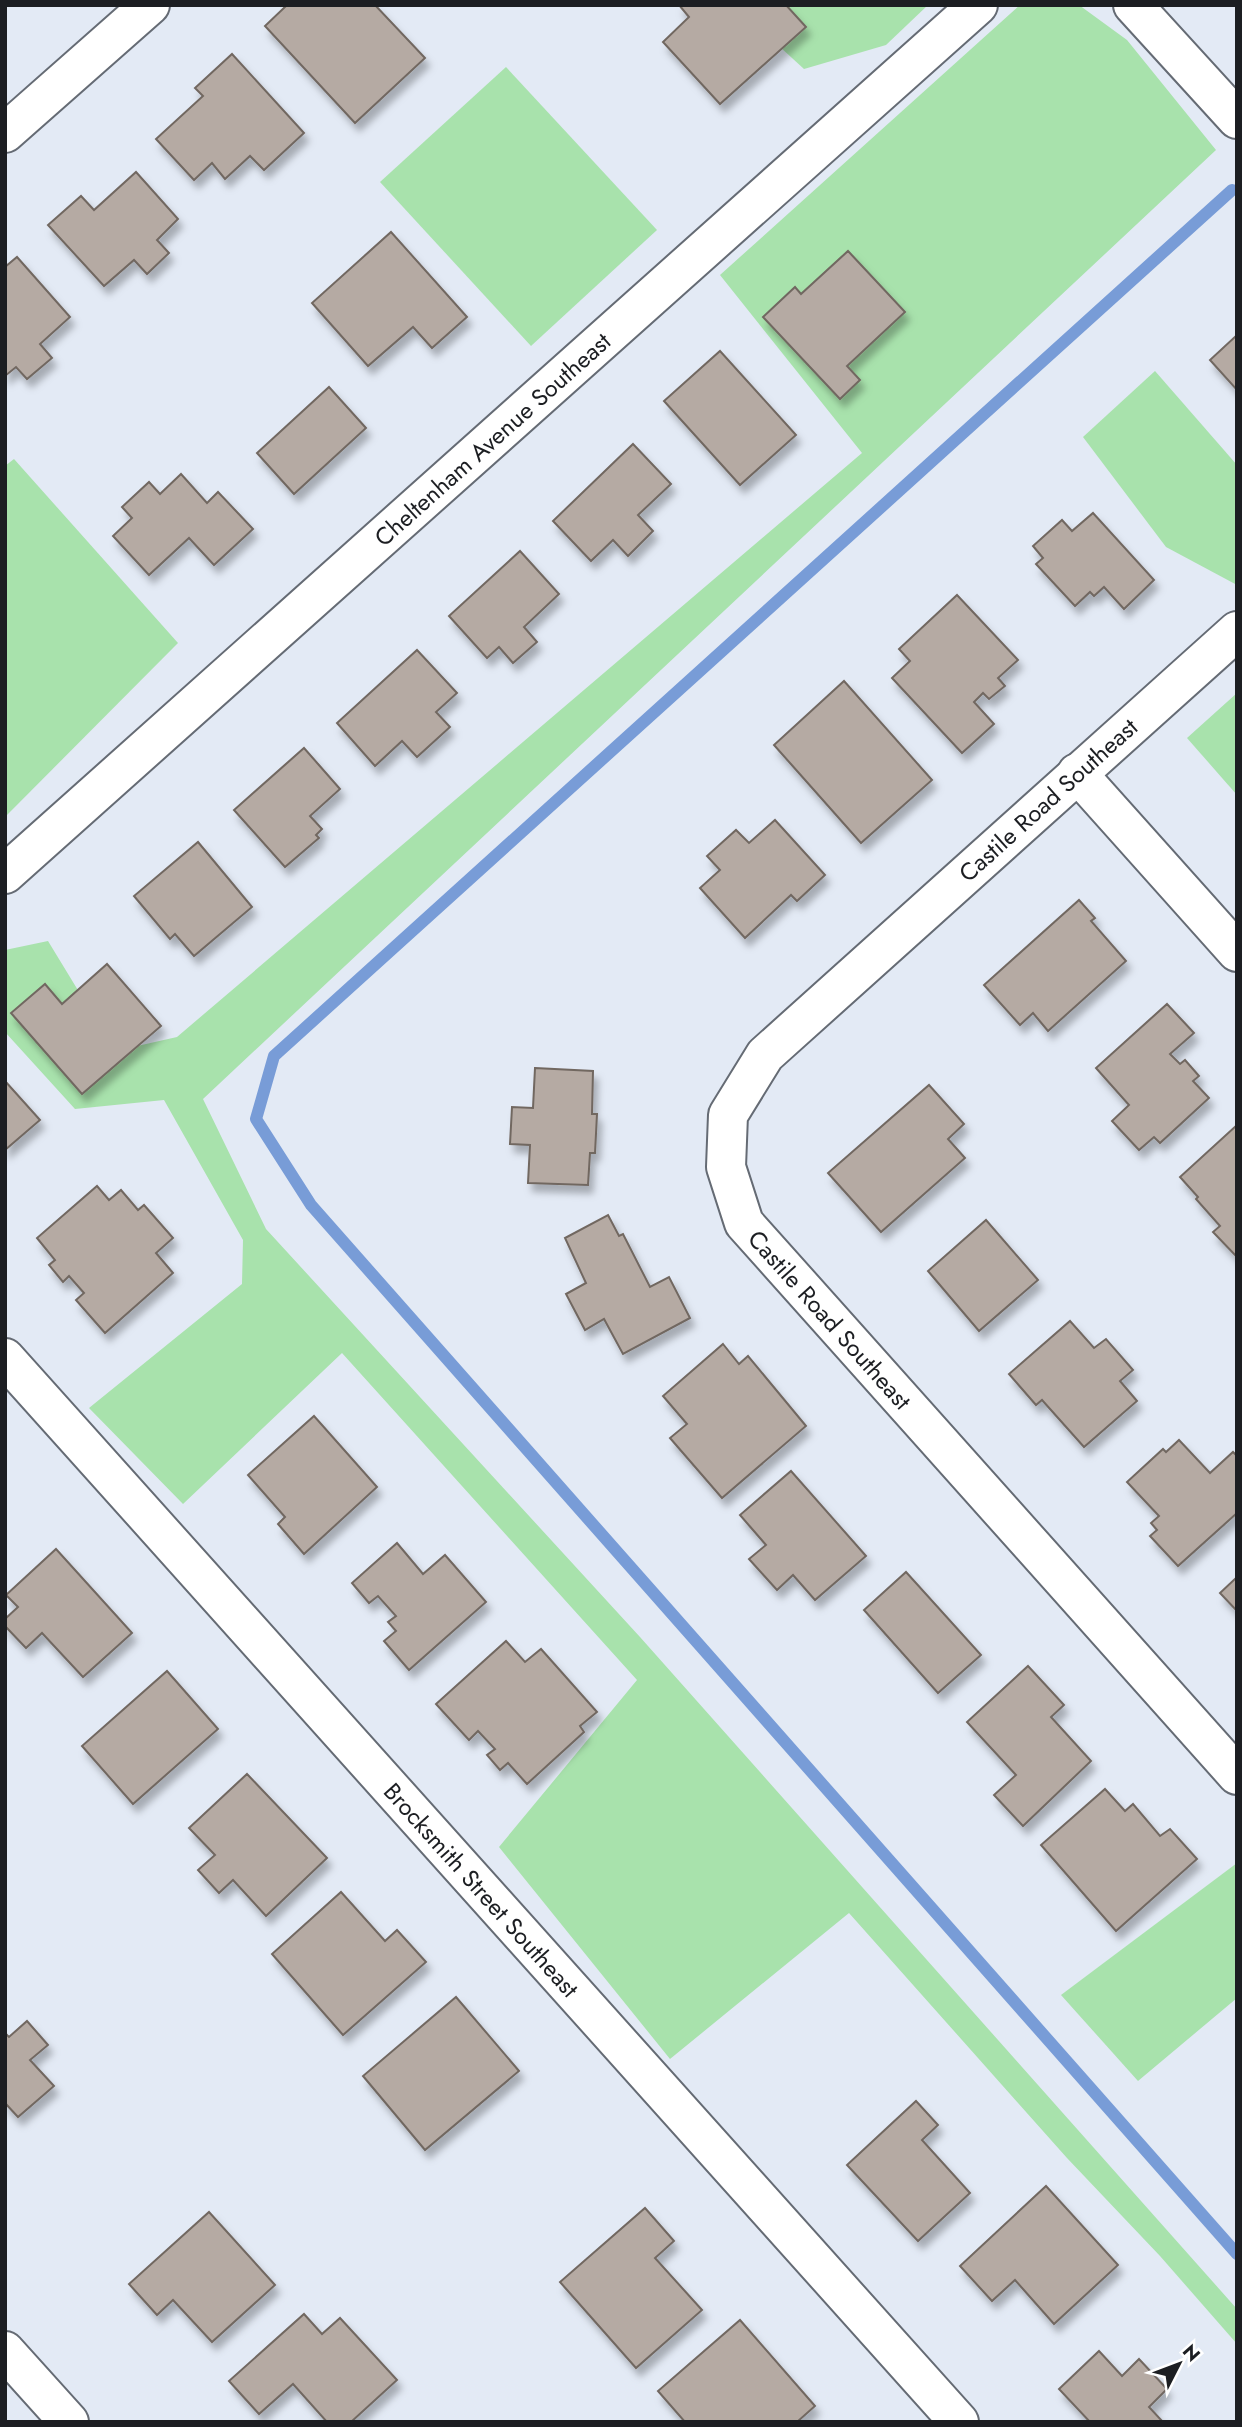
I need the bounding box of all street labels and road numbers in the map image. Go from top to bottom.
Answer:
street label: Cheltenham Avenue Southeast [366,324,618,554]
street label: Castile Road Southeast [951,710,1145,890]
street label: Castile Road Southeast [740,1222,920,1417]
street label: Brocksmith Street Southeast [376,1774,588,2005]

